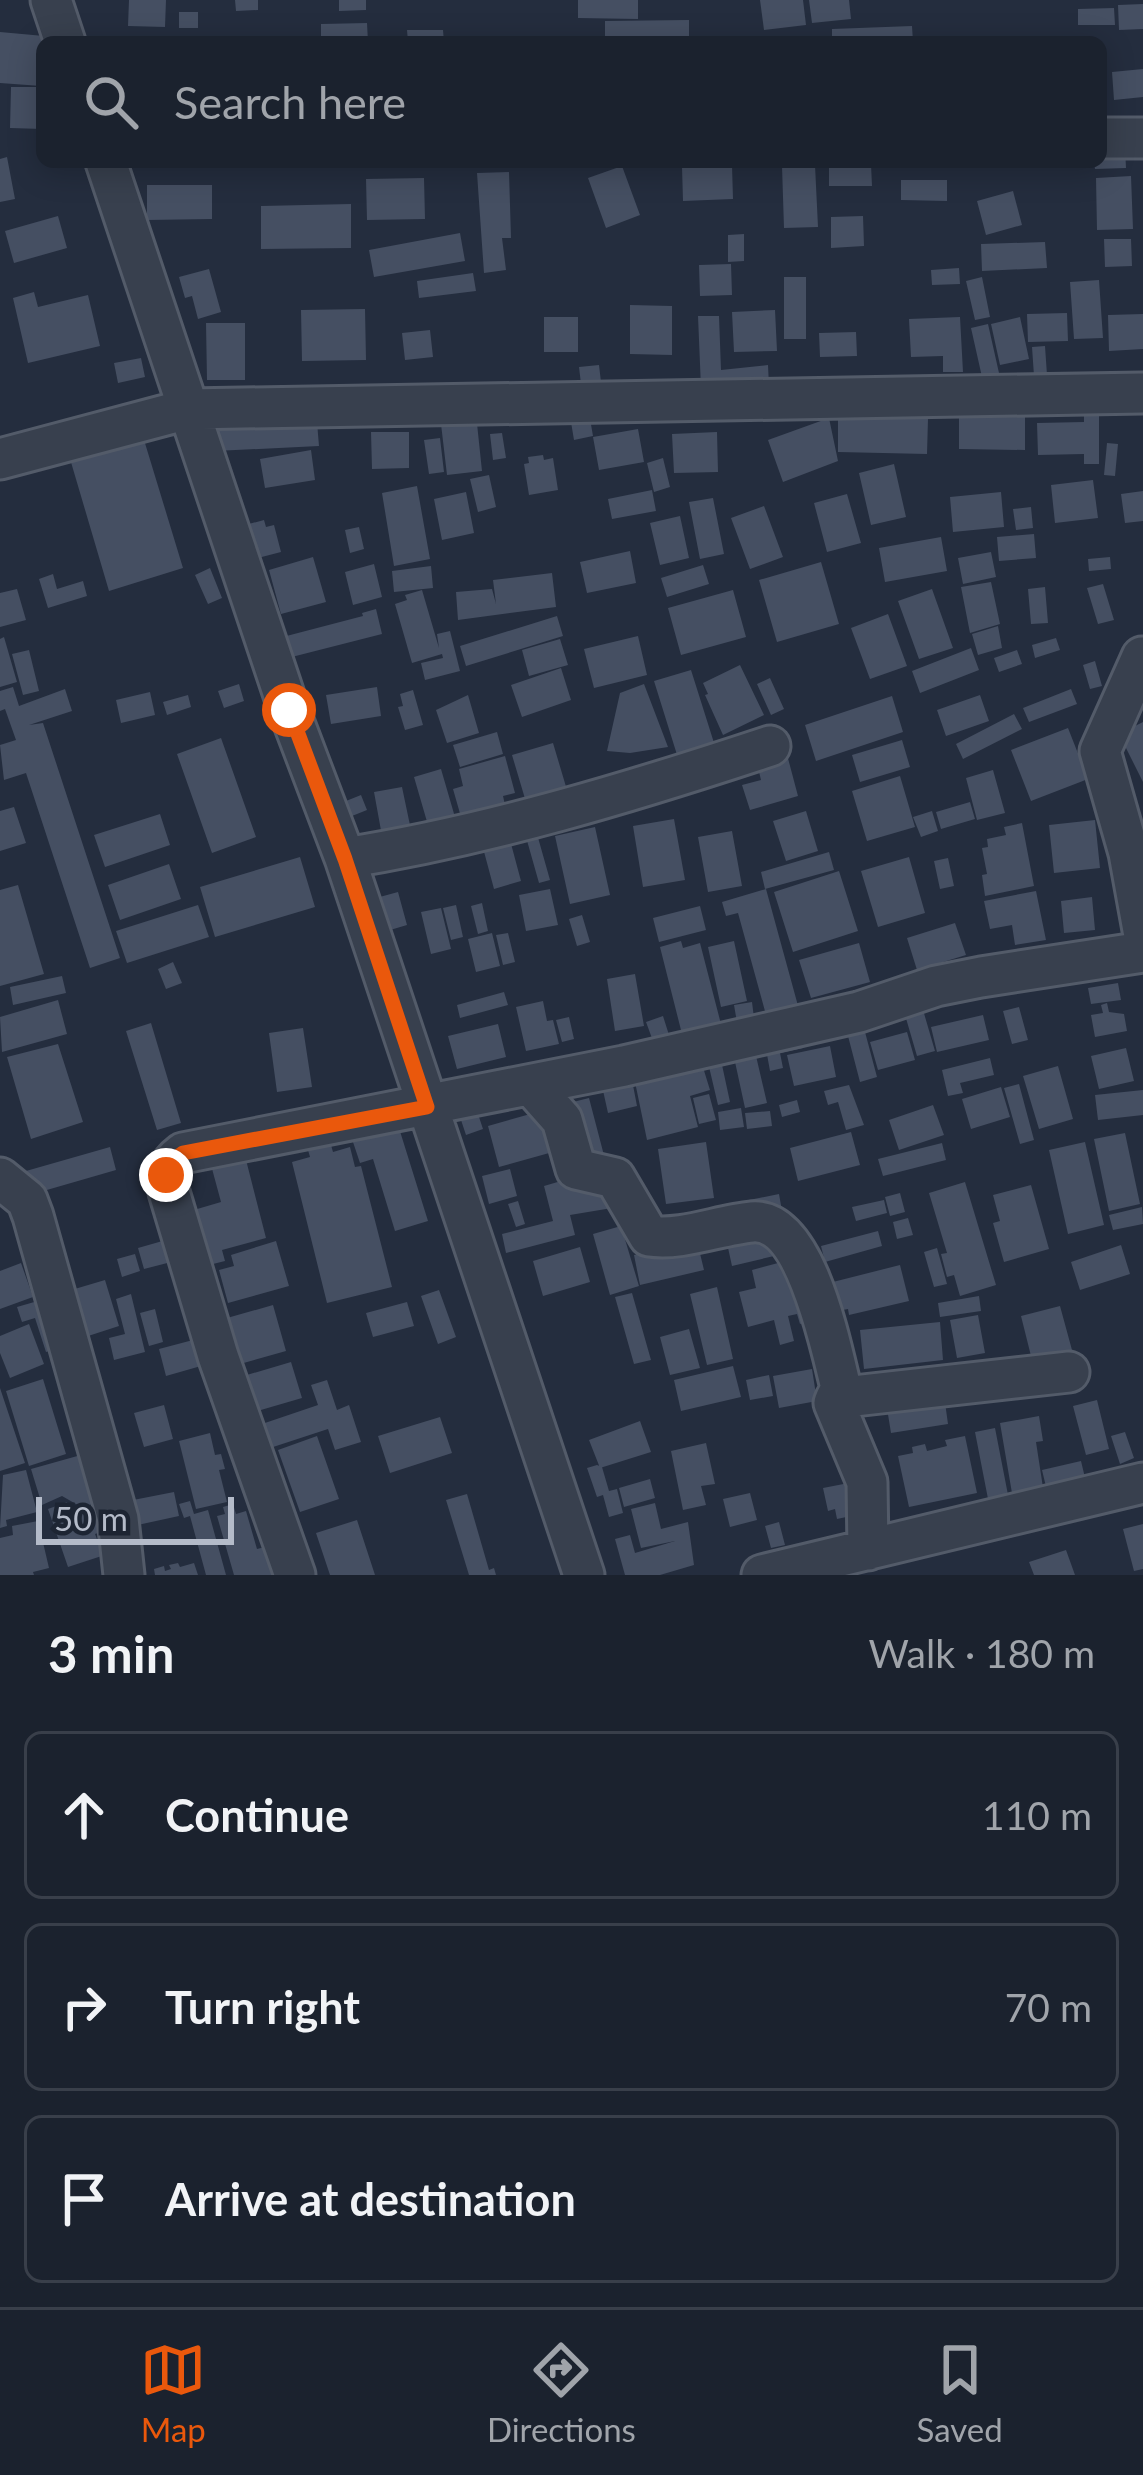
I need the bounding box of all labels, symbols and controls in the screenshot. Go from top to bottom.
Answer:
search box [36,36,1107,168]
icon: search [78,69,144,135]
text: Search here [174,75,406,129]
route start [262,683,316,737]
route end [139,1148,193,1202]
scale bar [36,1491,234,1544]
text: 50 m [54,1498,128,1538]
text: 3 min [48,1623,174,1684]
text: Walk · 180 m [868,1630,1095,1676]
icon: ahead [51,1782,117,1848]
text: Continue [165,1788,349,1842]
text: 110 m [982,1792,1092,1838]
icon: right [51,1974,117,2040]
text: Turn right [165,1980,360,2034]
text: 70 m [1005,1984,1092,2030]
icon: arrive [51,2166,117,2232]
text: Arrive at destination [165,2172,576,2226]
tab: Map [140,2337,206,2449]
tab: Directions [487,2337,636,2449]
tab: Saved [916,2337,1003,2449]

